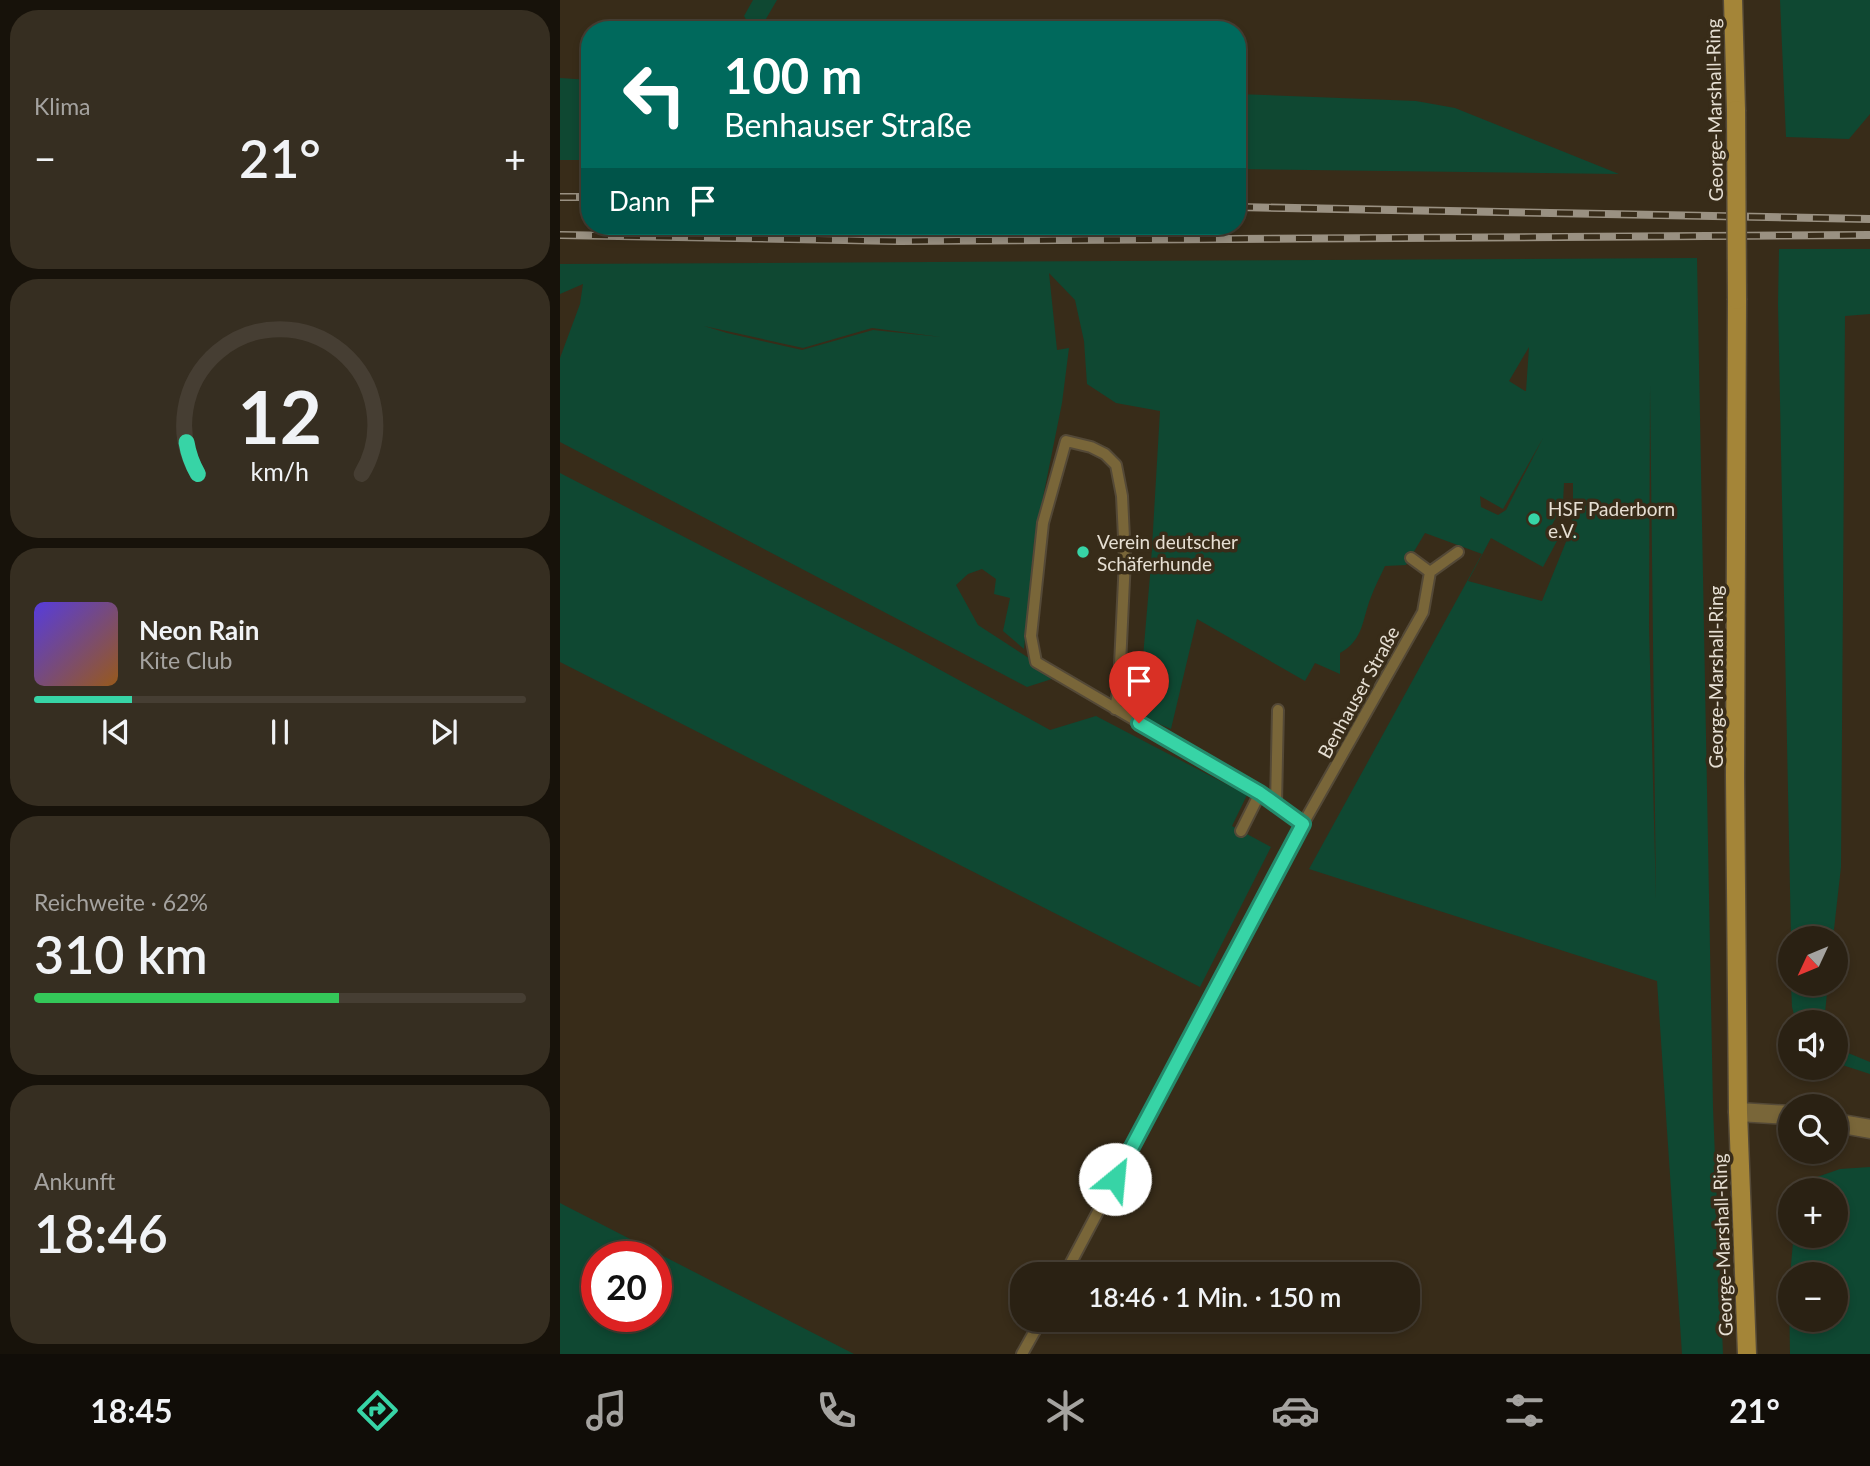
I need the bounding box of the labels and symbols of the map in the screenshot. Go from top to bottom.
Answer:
street label: George-Marshall-Ring [1701,18,1727,202]
place label: HSF Paderborn e.V. [1548,497,1675,542]
marker: HSF Paderborn e.V. [1526,511,1542,527]
place label: Verein deutscher Schäferhunde [1097,530,1238,575]
marker: Verein deutscher Schäferhunde [1075,544,1091,560]
street label: George-Marshall-Ring [1704,585,1727,768]
street label: Benhauser Straße [1312,622,1404,762]
pin [1109,651,1169,723]
north arrow [1778,926,1848,996]
position arrow [1078,1142,1152,1216]
street label: George-Marshall-Ring [1707,1153,1737,1337]
speed limit sign: 20 [581,1241,672,1332]

